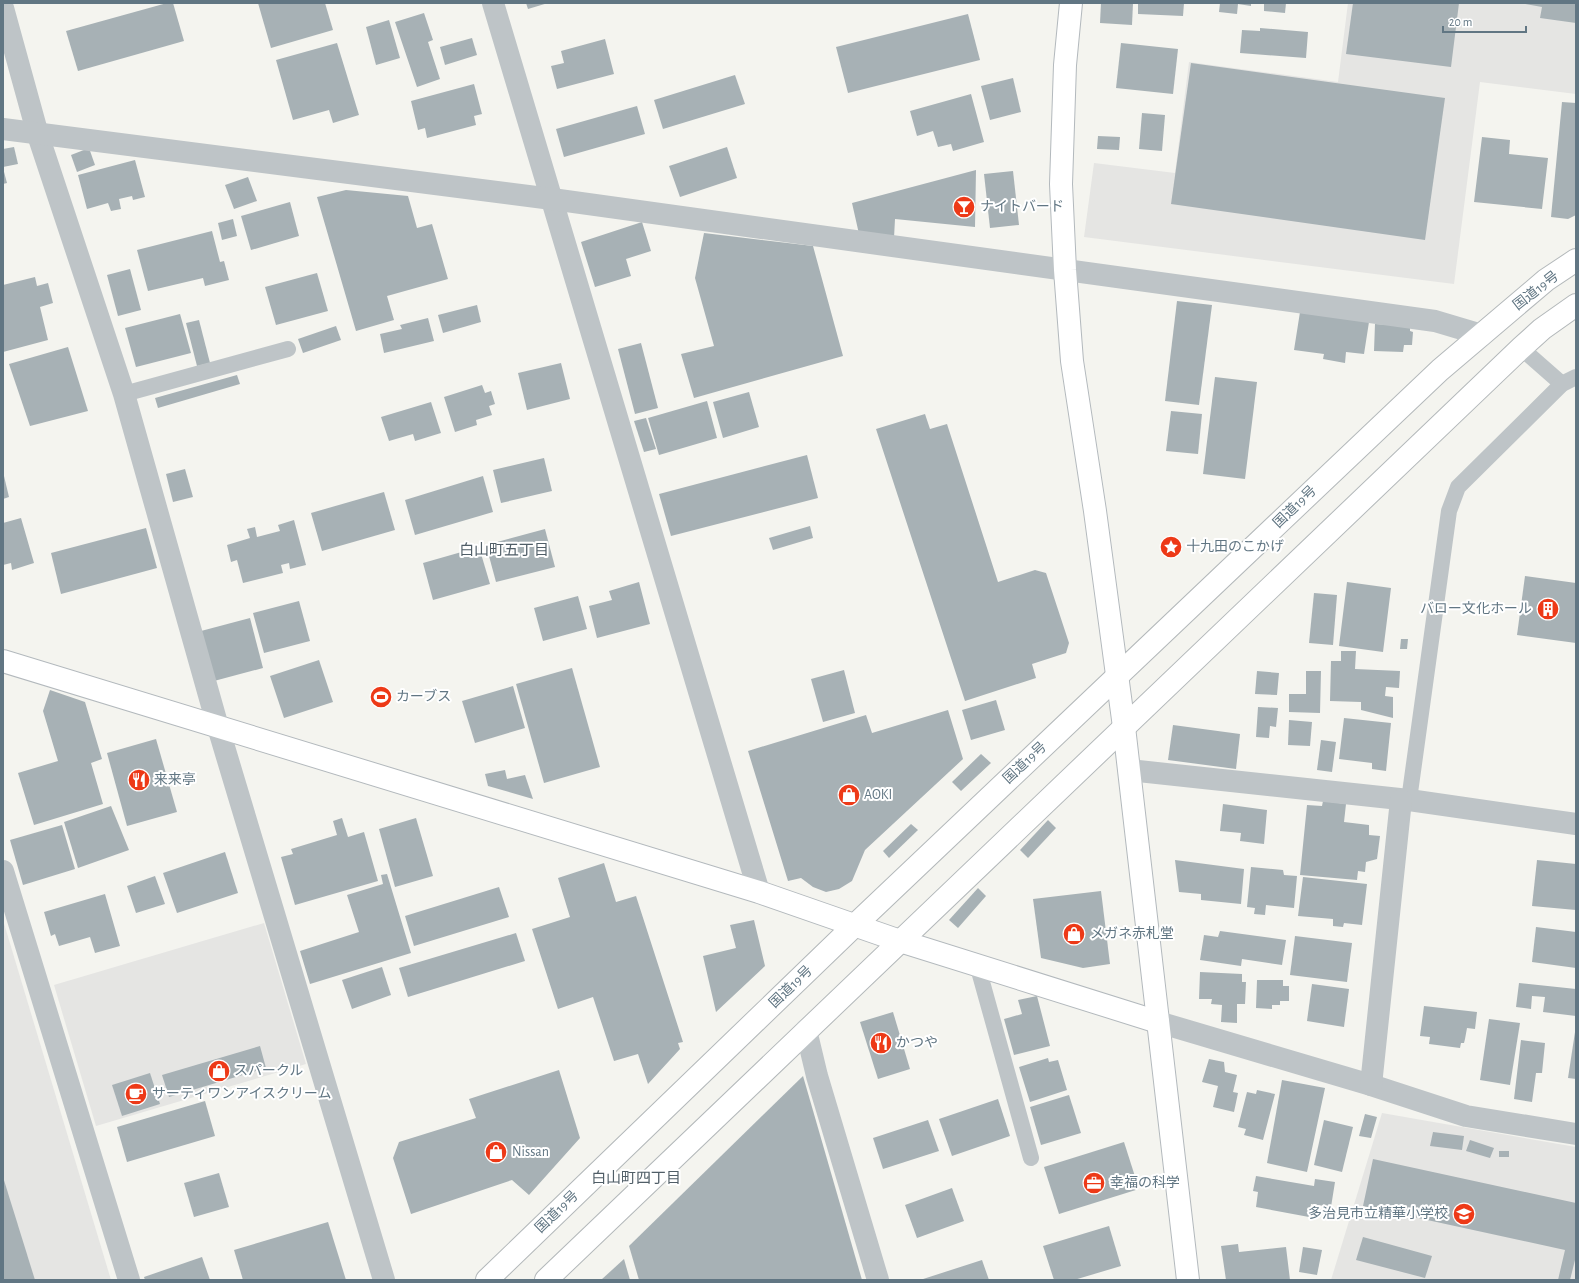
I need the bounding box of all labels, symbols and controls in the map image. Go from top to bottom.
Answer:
scale bar [1443,8,1526,34]
text: 20 m [1449,16,1472,28]
bar icon: ナイトバード [951,194,977,220]
place label: ナイトバード [980,199,1064,214]
street label: 国道19号 [1510,268,1561,313]
street label: 国道19号 [1270,483,1319,531]
place icon: 十九田のこかげ [1158,534,1184,560]
place label: 十九田のこかげ [1186,539,1284,554]
district label: 白山町五丁目 [459,542,549,558]
building icon: バロー文化ホール [1535,596,1561,622]
place label: バロー文化ホール [1420,601,1532,616]
sports icon: カーブス [368,684,394,710]
place label: カーブス [396,688,451,704]
street label: 国道19号 [1000,739,1049,786]
restaurant icon: 来来亭 [126,767,152,793]
place label: 来来亭 [154,772,196,787]
shop icon: AOKI [836,782,862,808]
place label: AOKI [864,788,892,802]
shop icon: メガネ赤札堂 [1061,921,1087,947]
place label: メガネ赤札堂 [1090,926,1174,941]
street label: 国道19号 [766,963,815,1011]
restaurant icon: かつや [868,1030,894,1056]
place label: かつや [896,1035,938,1050]
shop icon: スパークル [206,1058,232,1084]
place label: スパークル [234,1063,304,1078]
cafe icon: サーティワンアイスクリーム [123,1081,149,1107]
place label: サーティワンアイスクリーム [152,1086,332,1101]
shop icon: Nissan [483,1139,509,1165]
place label: Nissan [512,1145,549,1159]
district label: 白山町四丁目 [591,1170,681,1186]
office icon: 幸福の科学 [1081,1170,1107,1196]
place label: 幸福の科学 [1110,1175,1180,1190]
street label: 国道19号 [532,1188,581,1236]
school or university icon: 多治見市立精華小学校 [1451,1201,1477,1227]
place label: 多治見市立精華小学校 [1308,1205,1448,1221]

